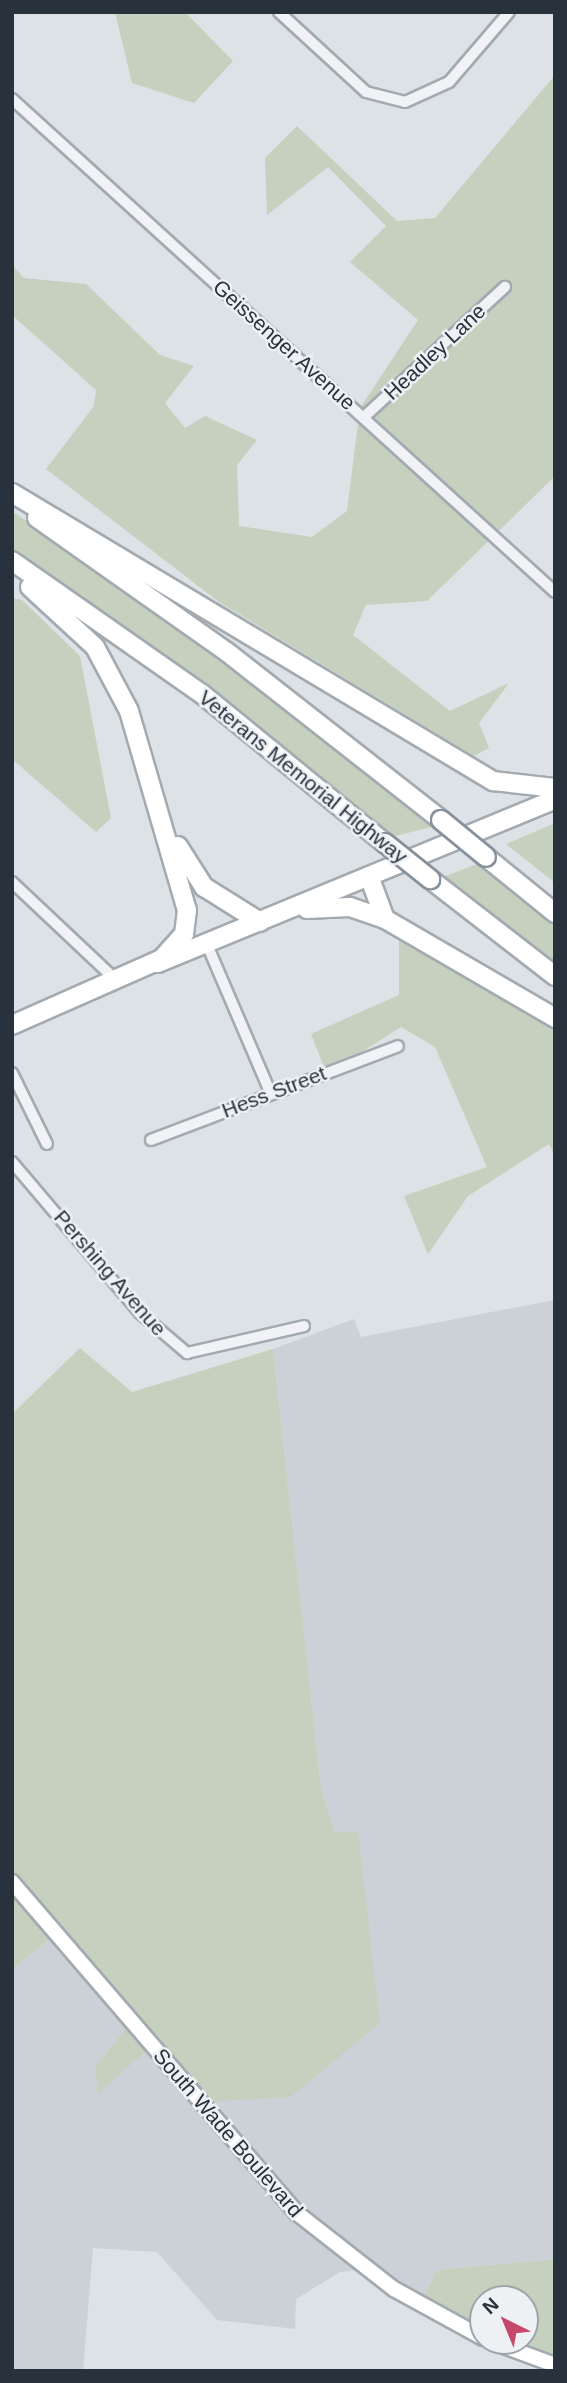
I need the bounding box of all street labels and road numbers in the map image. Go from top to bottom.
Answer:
street label: Geissenger Avenue [207,274,361,416]
street label: Headley Lane [379,299,491,405]
street label: Veterans Memorial Highway [193,685,413,869]
street label: Hess Street [218,1061,330,1123]
street label: Pershing Avenue [48,1205,172,1341]
street label: South Wade Boulevard [148,2044,308,2222]

